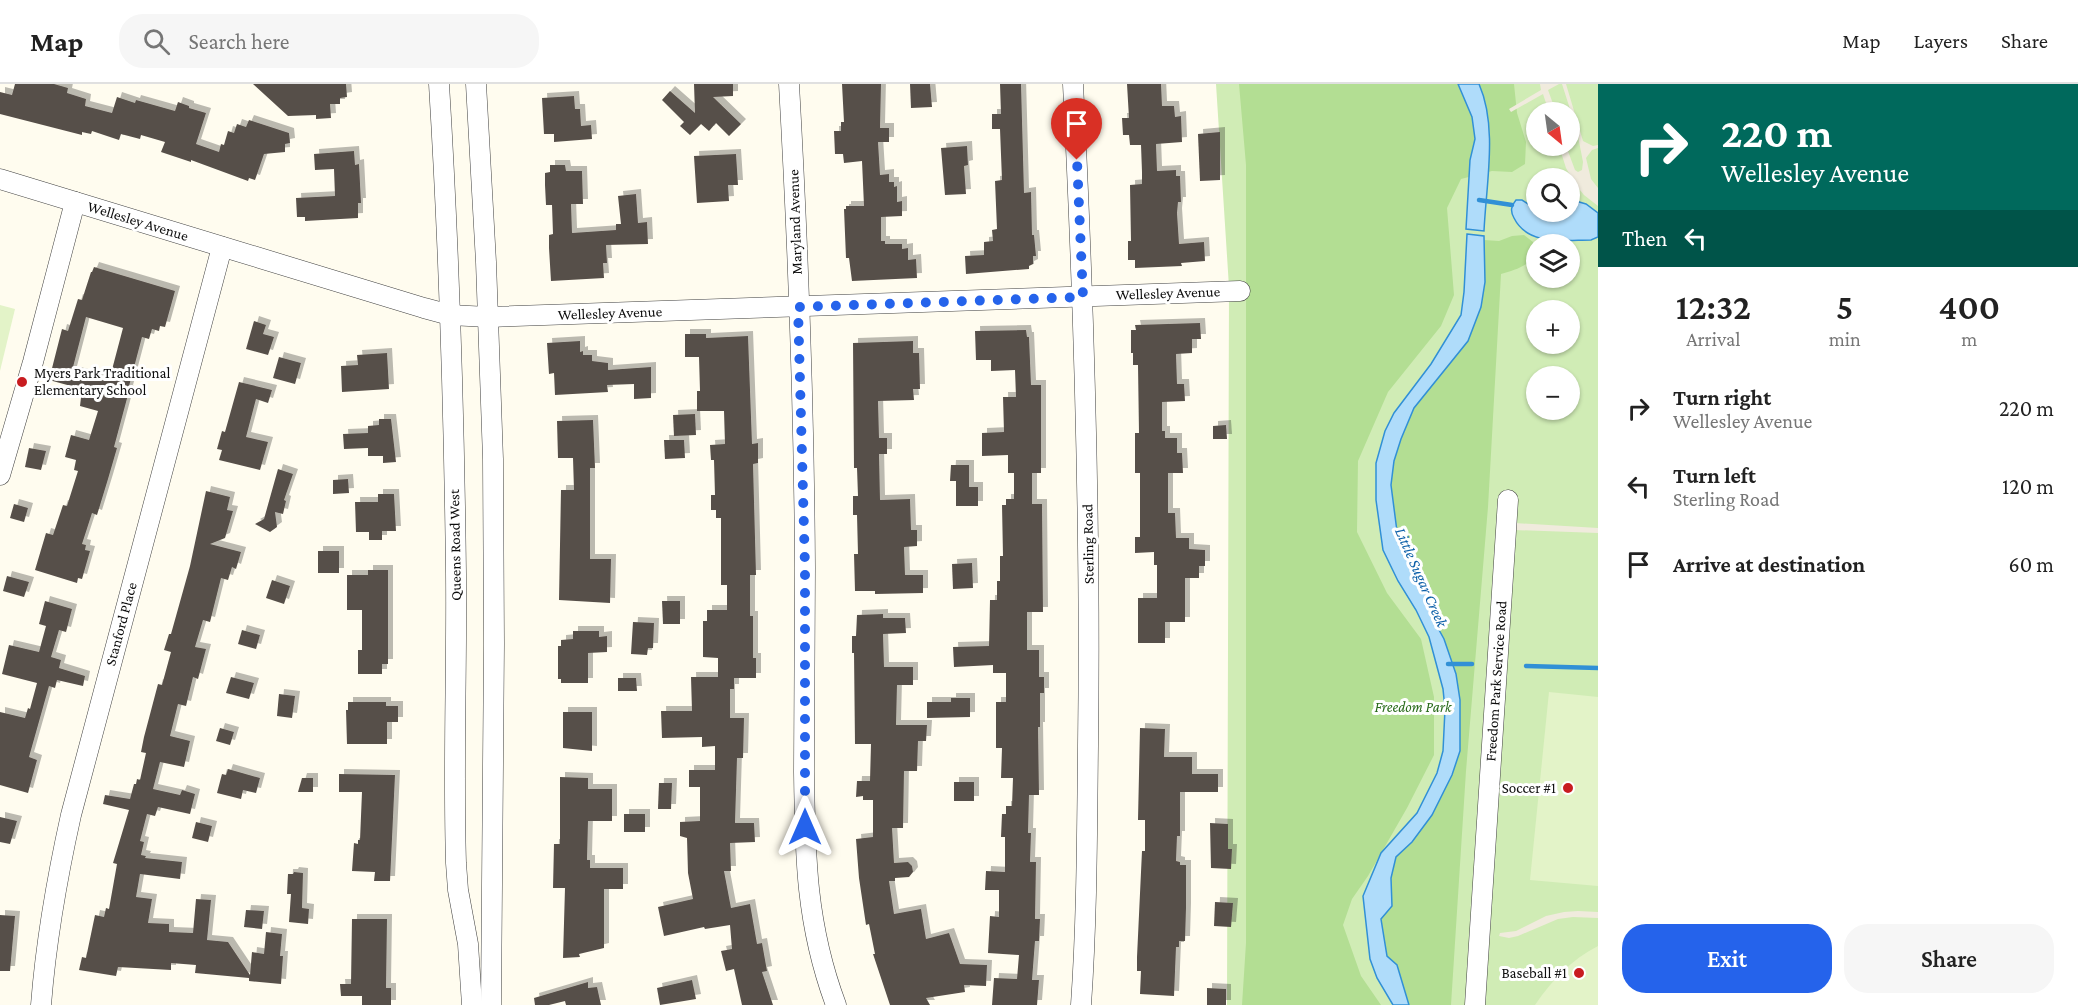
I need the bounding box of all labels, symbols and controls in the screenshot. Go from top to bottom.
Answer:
search box [119,14,539,68]
icon: search [140,25,173,58]
text: Map [30,26,83,57]
text: Search here [188,29,289,54]
text: Map [1842,29,1881,53]
text: Layers [1914,29,1968,53]
text: Share [2001,29,2048,53]
pin [1051,98,1102,160]
north arrow [1526,102,1580,156]
map controls [1526,102,1580,420]
icon: arrive [1060,107,1093,140]
icon: right [1622,108,1700,186]
text: 220 m [1721,109,1832,156]
text: Wellesley Avenue [1721,158,1909,188]
button: search [1526,168,1580,222]
street label: Maryland Avenue [785,169,806,275]
street label: Wellesley Avenue [85,198,191,245]
icon: left [1679,222,1712,255]
text: Then [1622,226,1667,251]
button: layers [1526,234,1580,288]
street label: Wellesley Avenue [1115,283,1221,304]
text: 12:32 [1676,287,1751,327]
text: 5 [1836,287,1853,327]
text: 400 [1939,287,2000,327]
button: + [1526,300,1580,354]
street label: Wellesley Avenue [557,303,663,324]
text: Arrival [1686,328,1741,350]
text: min [1829,328,1861,350]
text: m [1961,328,1977,350]
place label: Myers Park Traditional Elementary School [34,365,171,399]
button: − [1526,366,1580,420]
marker: Myers Park Traditional Elementary School [15,375,29,389]
text: Turn right [1673,385,1771,410]
icon: right [1622,392,1655,425]
text: 220 m [1999,396,2054,421]
text: Wellesley Avenue [1673,410,1812,432]
text: Turn left [1673,463,1756,488]
icon: left [1622,470,1655,503]
text: 120 m [2002,474,2054,499]
street label: Queens Road West [446,488,464,601]
text: Sterling Road [1673,488,1780,510]
street label: Sterling Road [1079,504,1098,584]
water label: Little Sugar Creek [1391,525,1452,631]
icon: arrive [1622,548,1655,581]
text: Arrive at destination [1673,552,1865,577]
text: 60 m [2009,552,2054,577]
street label: Stanford Place [102,580,140,667]
street label: Freedom Park Service Road [1482,600,1510,762]
park label: Freedom Park [1375,699,1453,715]
place label: Soccer #1 [1502,780,1556,796]
marker: Soccer #1 [1561,781,1575,795]
position arrow [773,795,837,859]
button: Exit [1622,924,1832,993]
button: Share [1844,924,2054,993]
place label: Baseball #1 [1501,965,1567,981]
marker: Baseball #1 [1572,966,1586,980]

